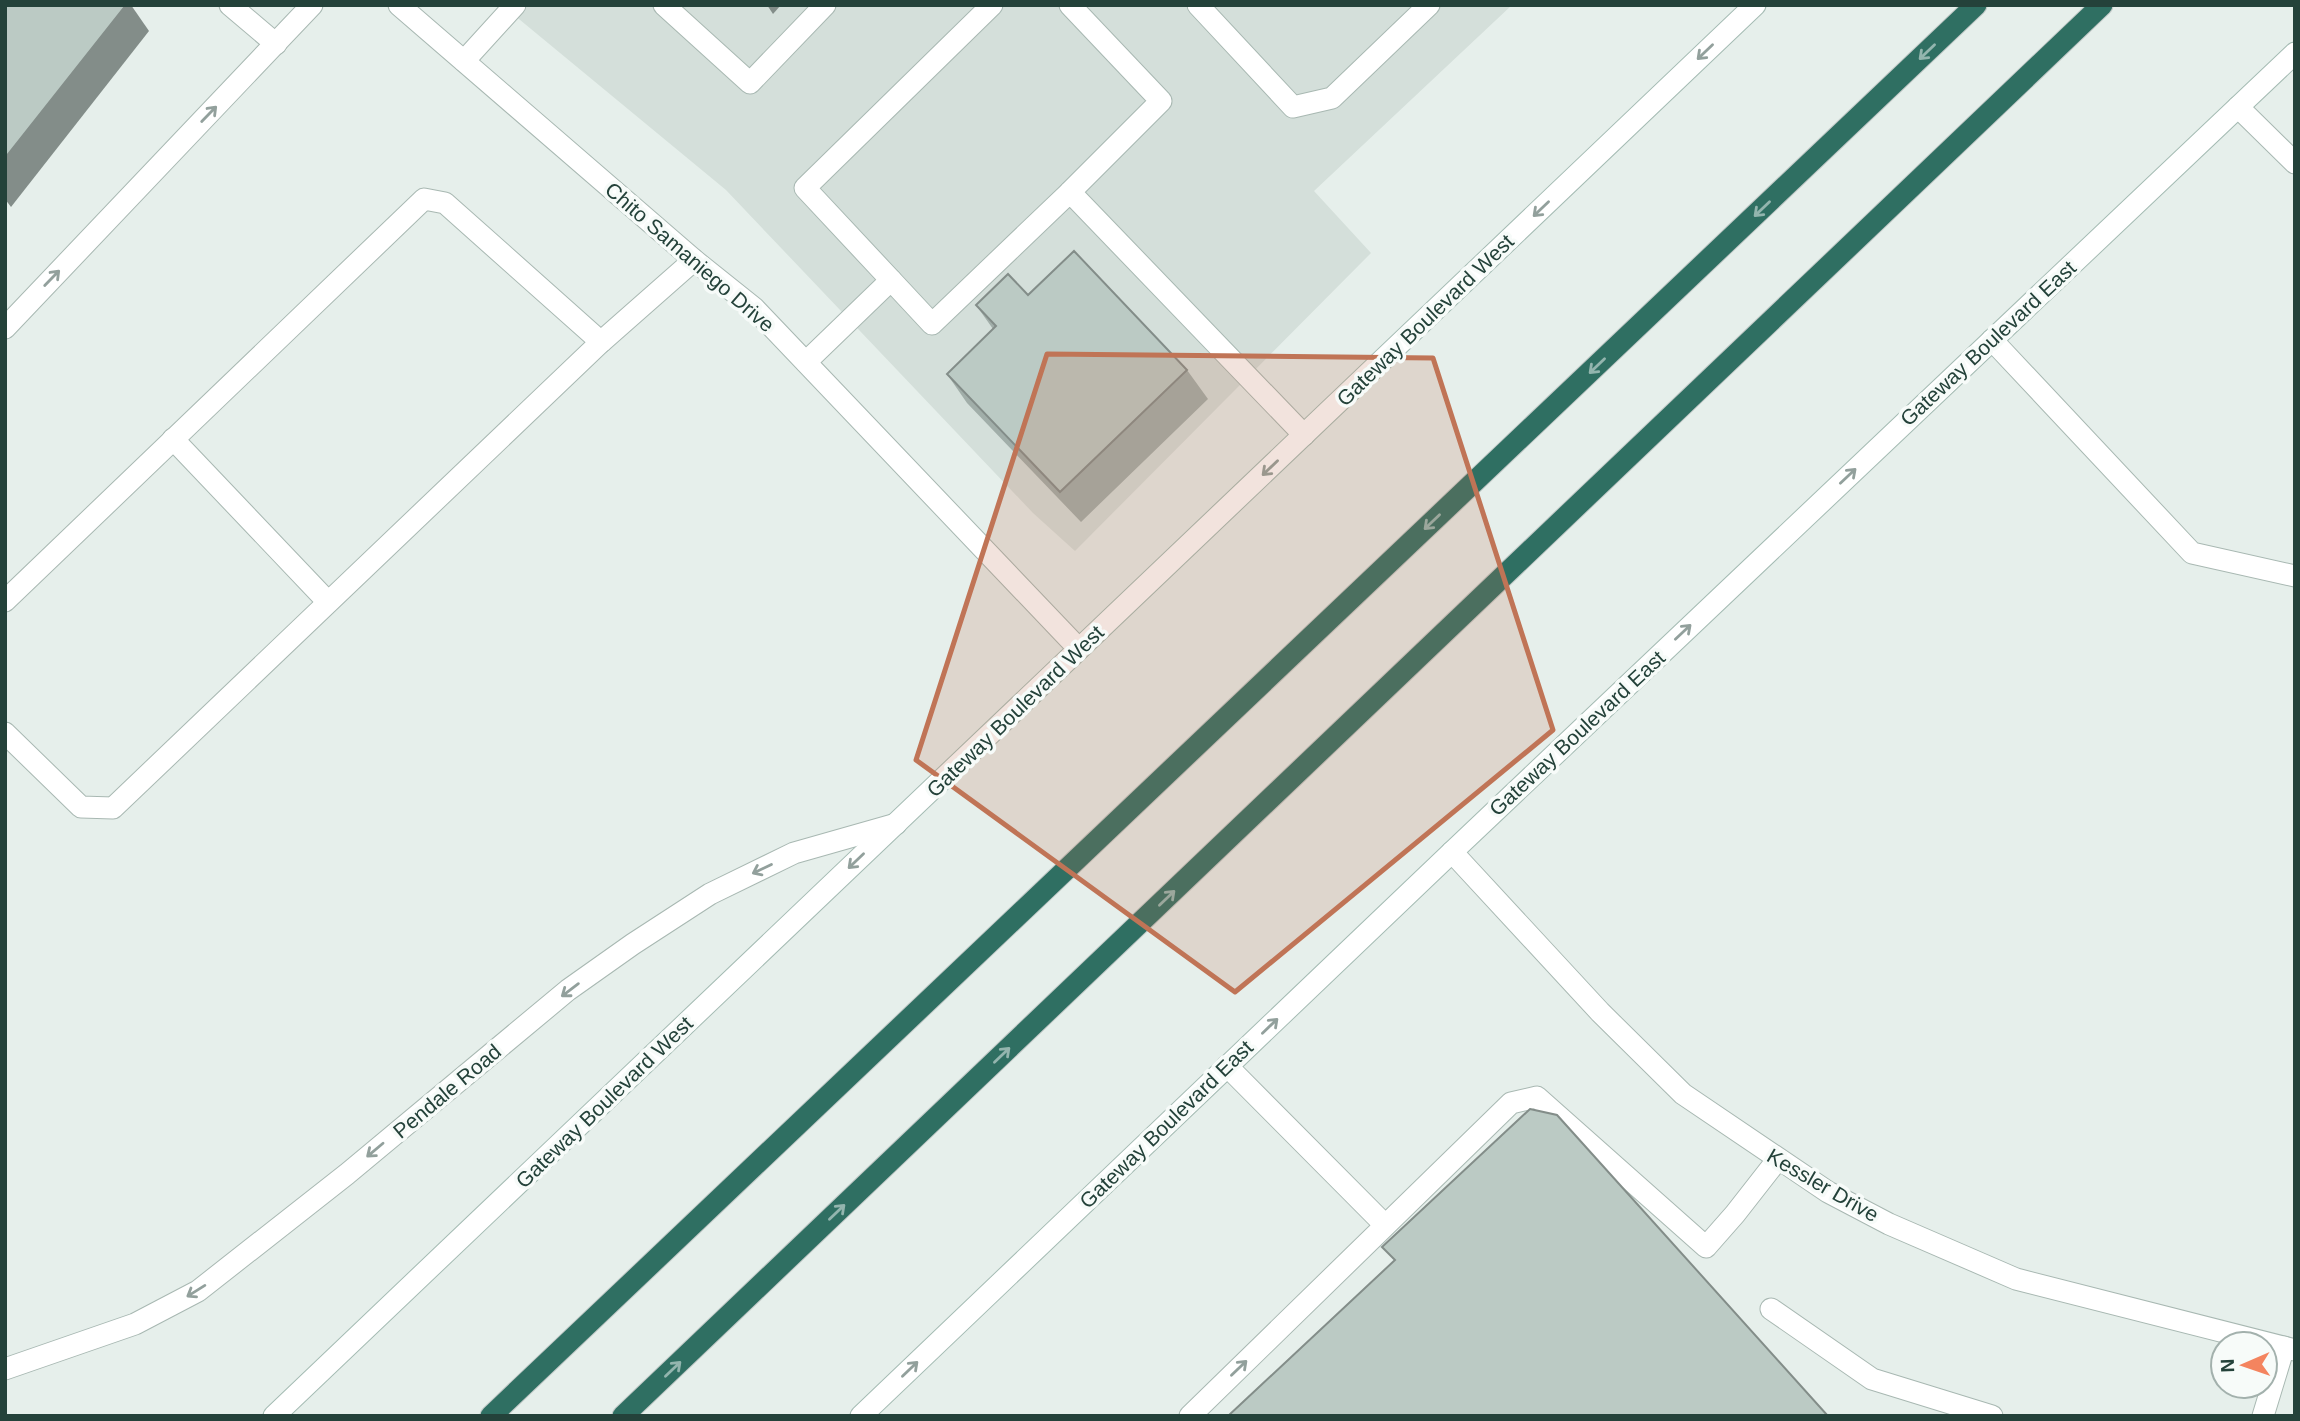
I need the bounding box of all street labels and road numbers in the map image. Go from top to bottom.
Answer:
street label: Chito Samaniego Drive [601,177,779,337]
street label: Gateway Boulevard West [1332,229,1518,410]
street label: Gateway Boulevard East [1896,256,2080,430]
street label: Gateway Boulevard West [922,620,1108,801]
street label: Gateway Boulevard East [1485,646,1669,820]
street label: Gateway Boulevard West [511,1011,697,1192]
street label: Gateway Boulevard East [1075,1035,1257,1213]
street label: Pendale Road [389,1039,505,1143]
street label: Kessler Drive [1763,1144,1883,1226]

